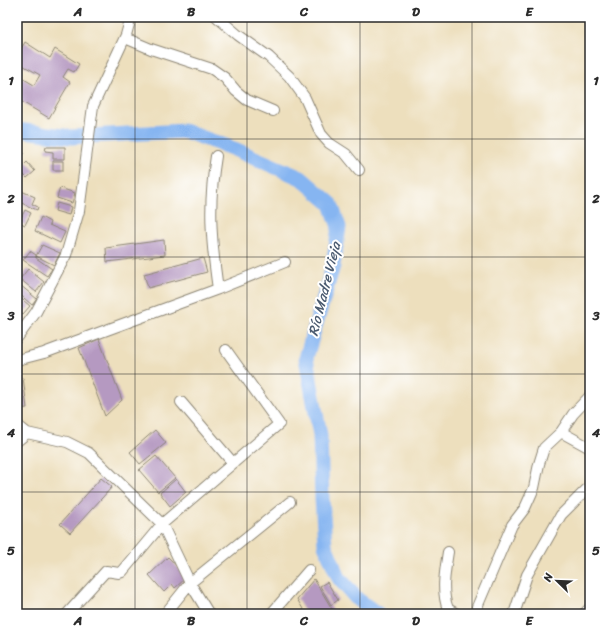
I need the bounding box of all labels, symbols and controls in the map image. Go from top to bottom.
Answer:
text: A [73,0,82,23]
text: B [187,0,196,23]
text: C [299,0,309,23]
text: D [412,0,420,23]
text: E [525,0,534,23]
text: 1 [8,69,14,92]
text: 1 [593,69,599,92]
text: 2 [6,187,15,210]
text: 2 [591,187,600,210]
water label: Río Madre Vieja [301,238,349,339]
text: 3 [6,304,15,327]
text: 3 [591,304,600,327]
text: 4 [6,421,16,444]
text: 4 [591,421,601,444]
text: 5 [7,539,15,562]
text: 5 [592,539,600,562]
north arrow [537,561,577,601]
text: N [538,570,559,585]
text: A [73,609,82,631]
text: B [187,609,196,631]
text: C [299,609,309,631]
text: D [412,609,420,631]
text: E [525,609,534,631]

